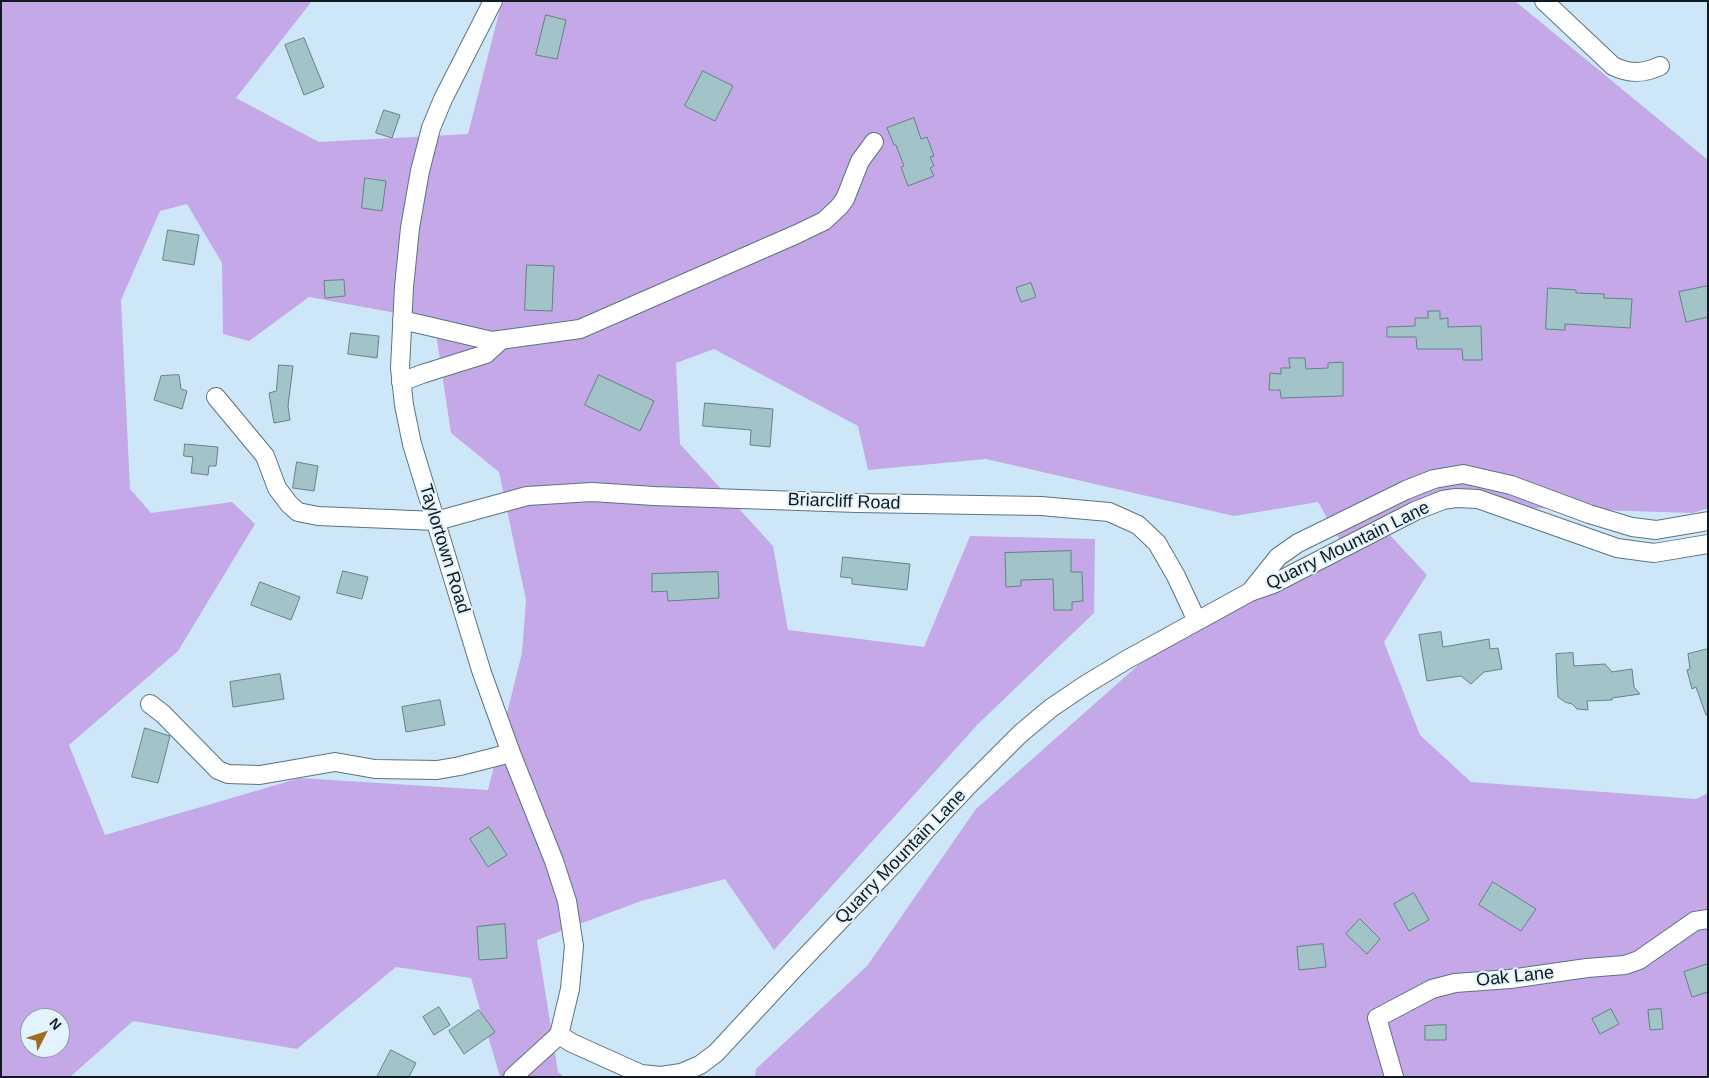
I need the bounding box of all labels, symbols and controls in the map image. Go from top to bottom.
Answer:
street label: Taylortown Road [414,482,474,616]
street label: Briarcliff Road [787,489,901,515]
street label: Quarry Mountain Lane [1263,497,1433,595]
street label: Quarry Mountain Lane [831,785,971,929]
street label: Oak Lane [1475,962,1555,992]
north arrow [20,1008,70,1058]
text: N [46,1015,65,1033]

